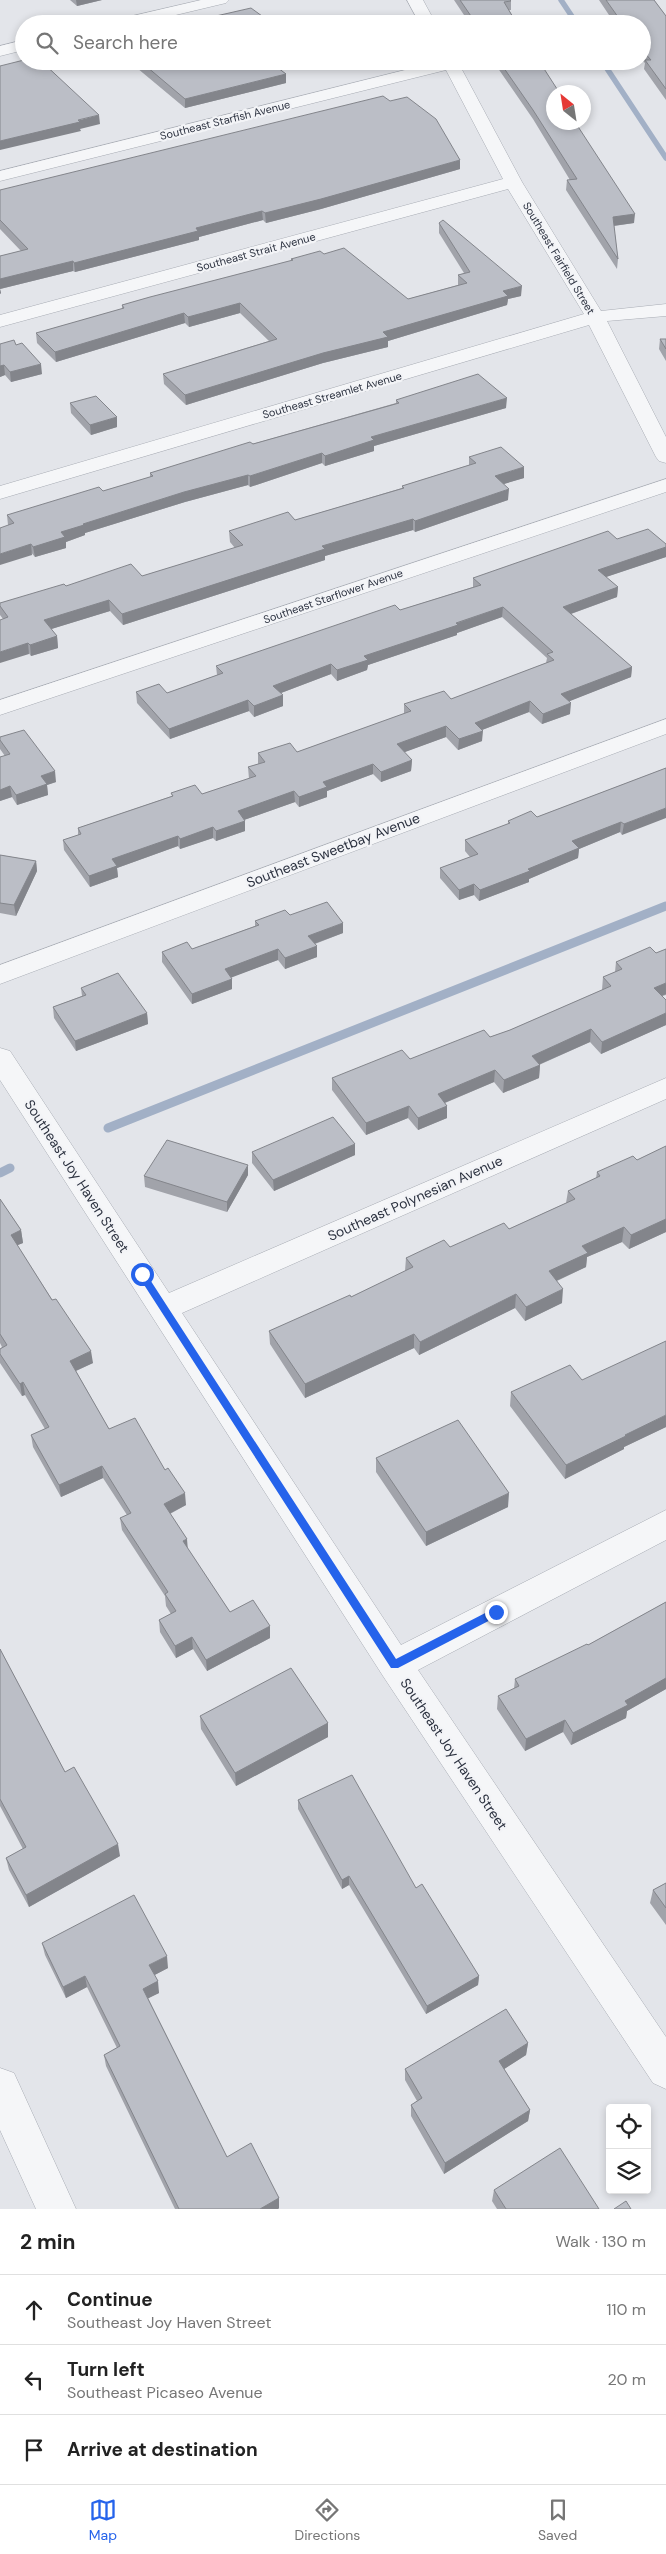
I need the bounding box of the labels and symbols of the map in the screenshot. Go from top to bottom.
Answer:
north arrow [546,85,591,130]
street label: Southeast Starfish Avenue [158,97,292,143]
street label: Southeast Fairfield Street [520,199,598,317]
street label: Southeast Strait Avenue [195,229,317,275]
street label: Southeast Streamlet Avenue [261,368,403,422]
street label: Southeast Starflower Avenue [261,566,405,626]
street label: Southeast Sweetbay Avenue [244,809,422,891]
street label: Southeast Joy Haven Street [21,1096,133,1256]
street label: Southeast Polynesian Avenue [325,1151,505,1245]
route start [131,1263,154,1286]
route end [485,1601,508,1624]
street label: Southeast Joy Haven Street [396,1675,512,1833]

